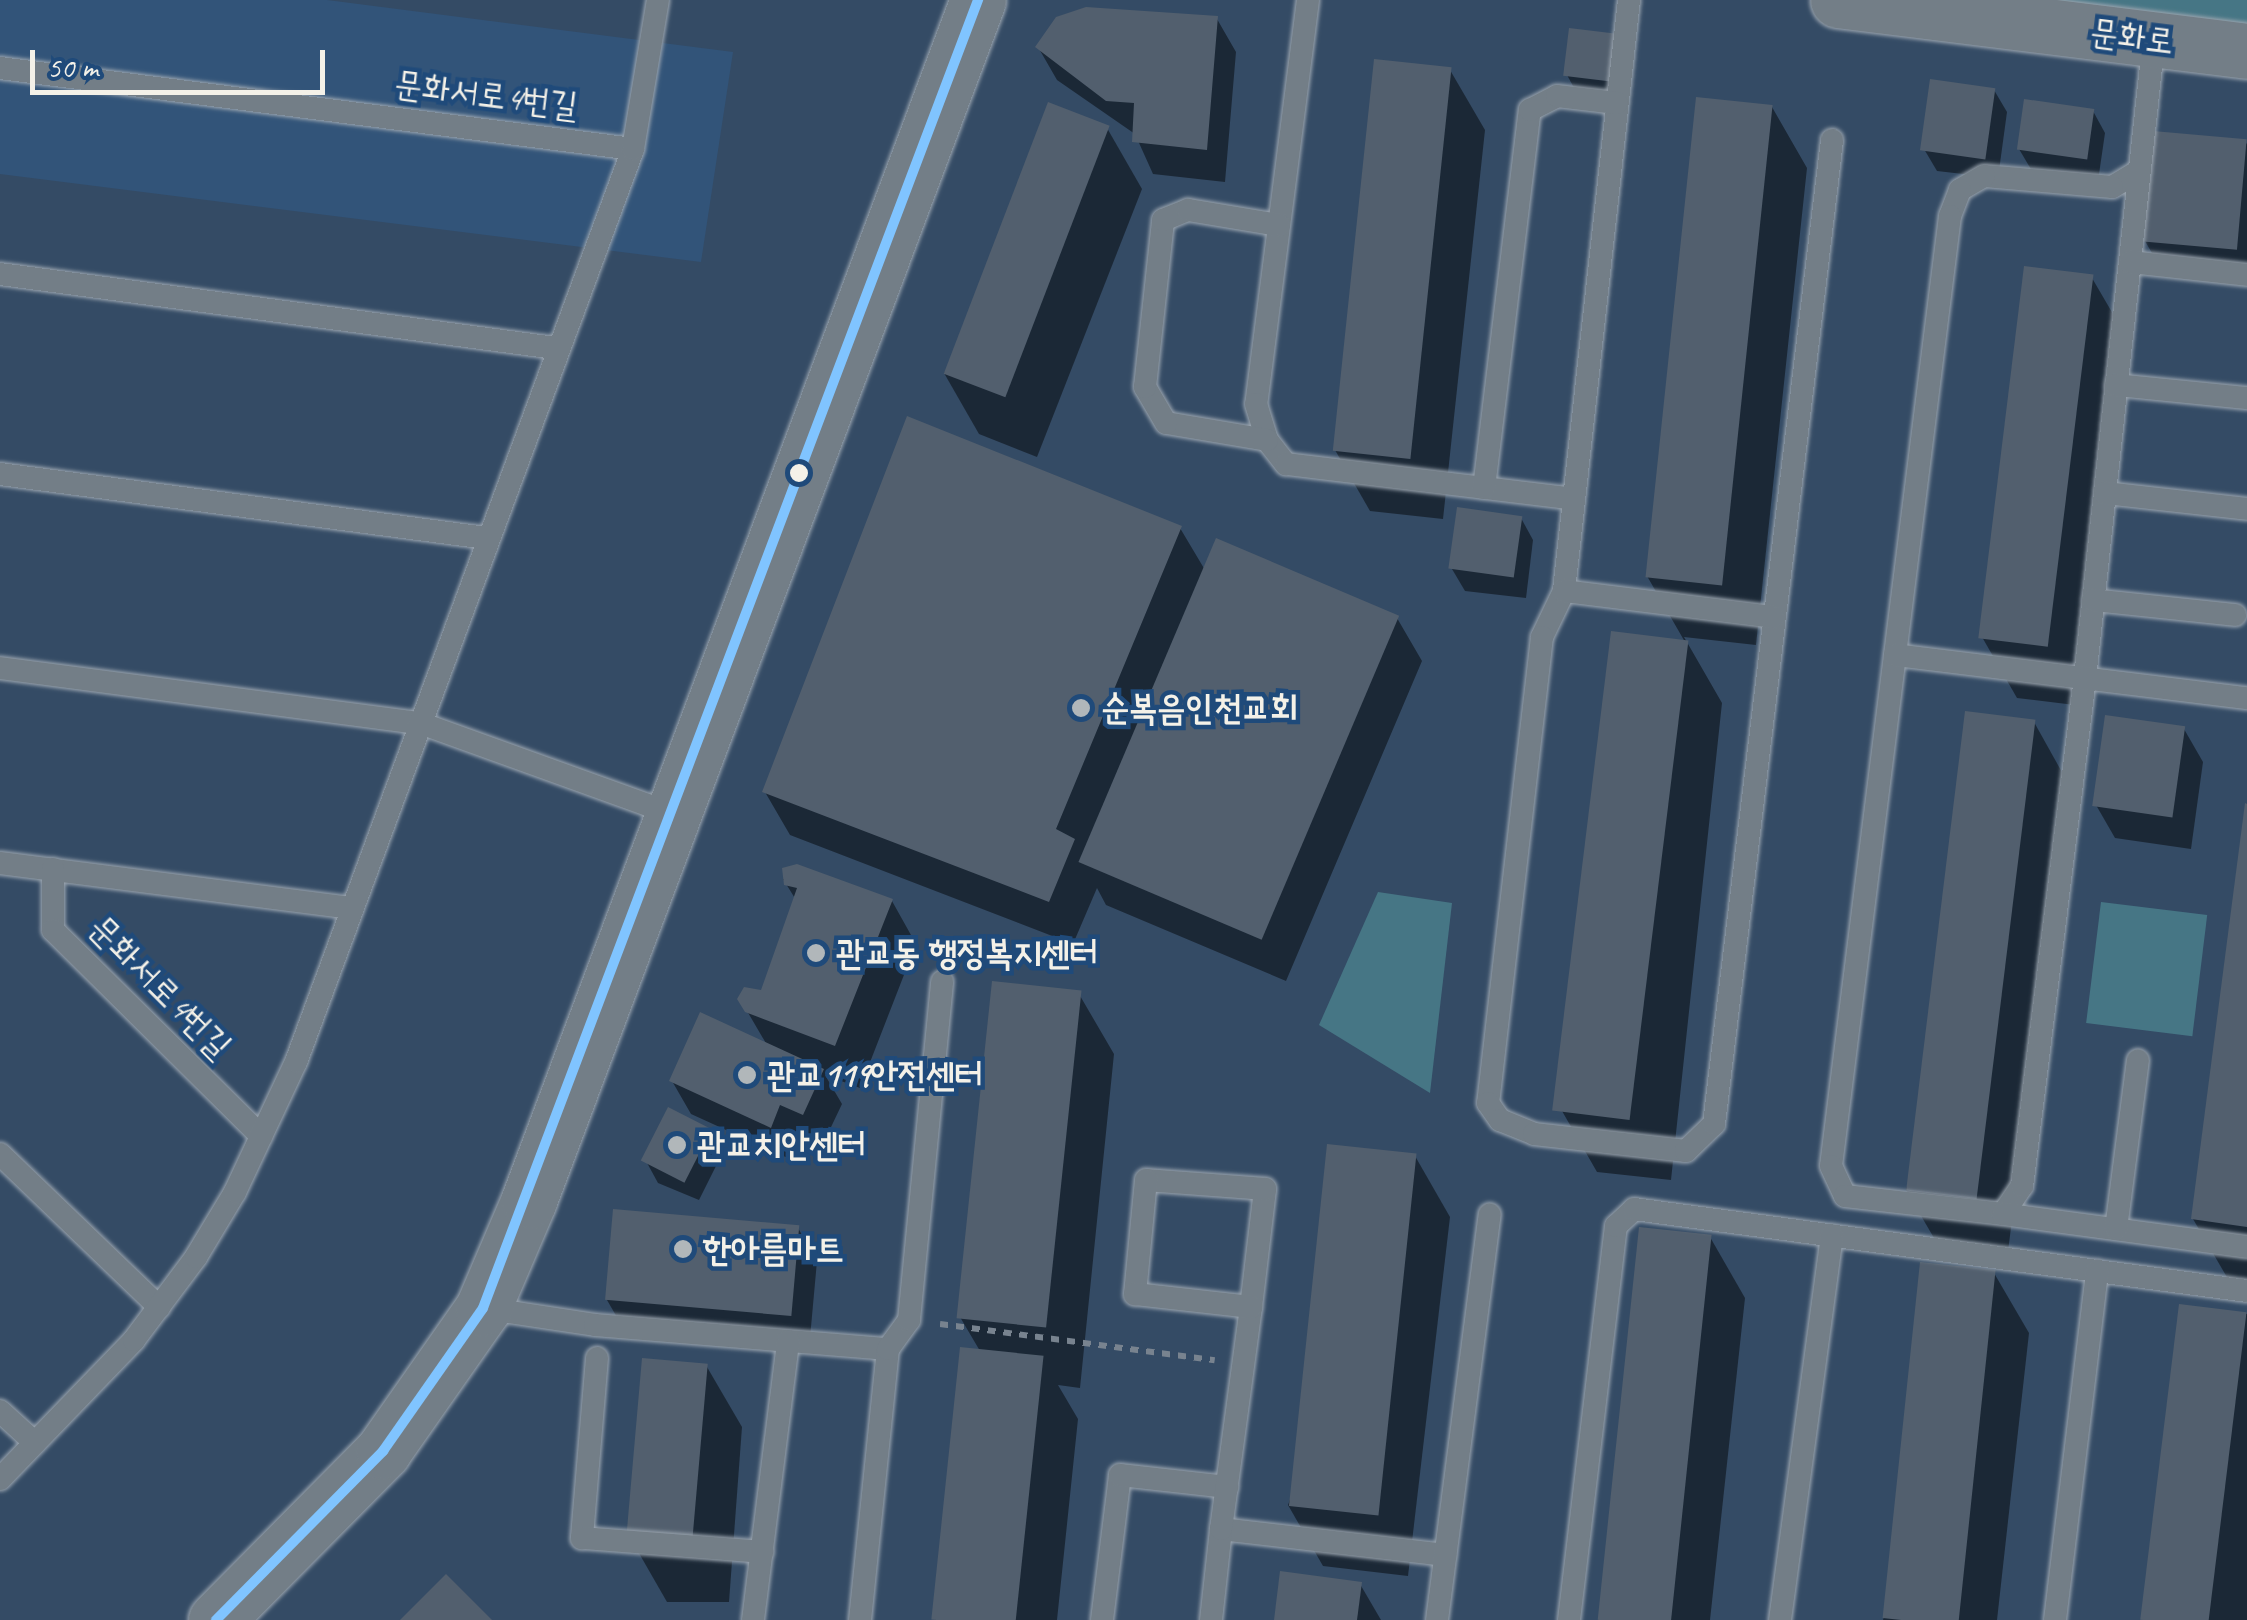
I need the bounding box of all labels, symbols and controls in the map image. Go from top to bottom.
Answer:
street label: 문화로 [2088,11,2176,63]
scale bar [35,30,330,92]
text: 50 m [47,48,98,86]
street label: 문화서로4번길 [392,63,580,127]
unlabelled marker [789,463,809,483]
place label: 순복음인천교회 [1101,687,1298,729]
marker: 순복음인천교회 [1070,697,1092,719]
street label: 문화서로4번길 [80,907,240,1067]
place label: 관교동 행정복지센터 [836,932,1098,974]
marker: 관교동 행정복지센터 [805,942,827,964]
place label: 관교119안전센터 [767,1054,983,1096]
marker: 관교119안전센터 [736,1064,758,1086]
place label: 관교치안센터 [697,1124,866,1166]
marker: 관교치안센터 [666,1134,688,1156]
place label: 한아름마트 [703,1228,844,1270]
marker: 한아름마트 [672,1238,694,1260]

